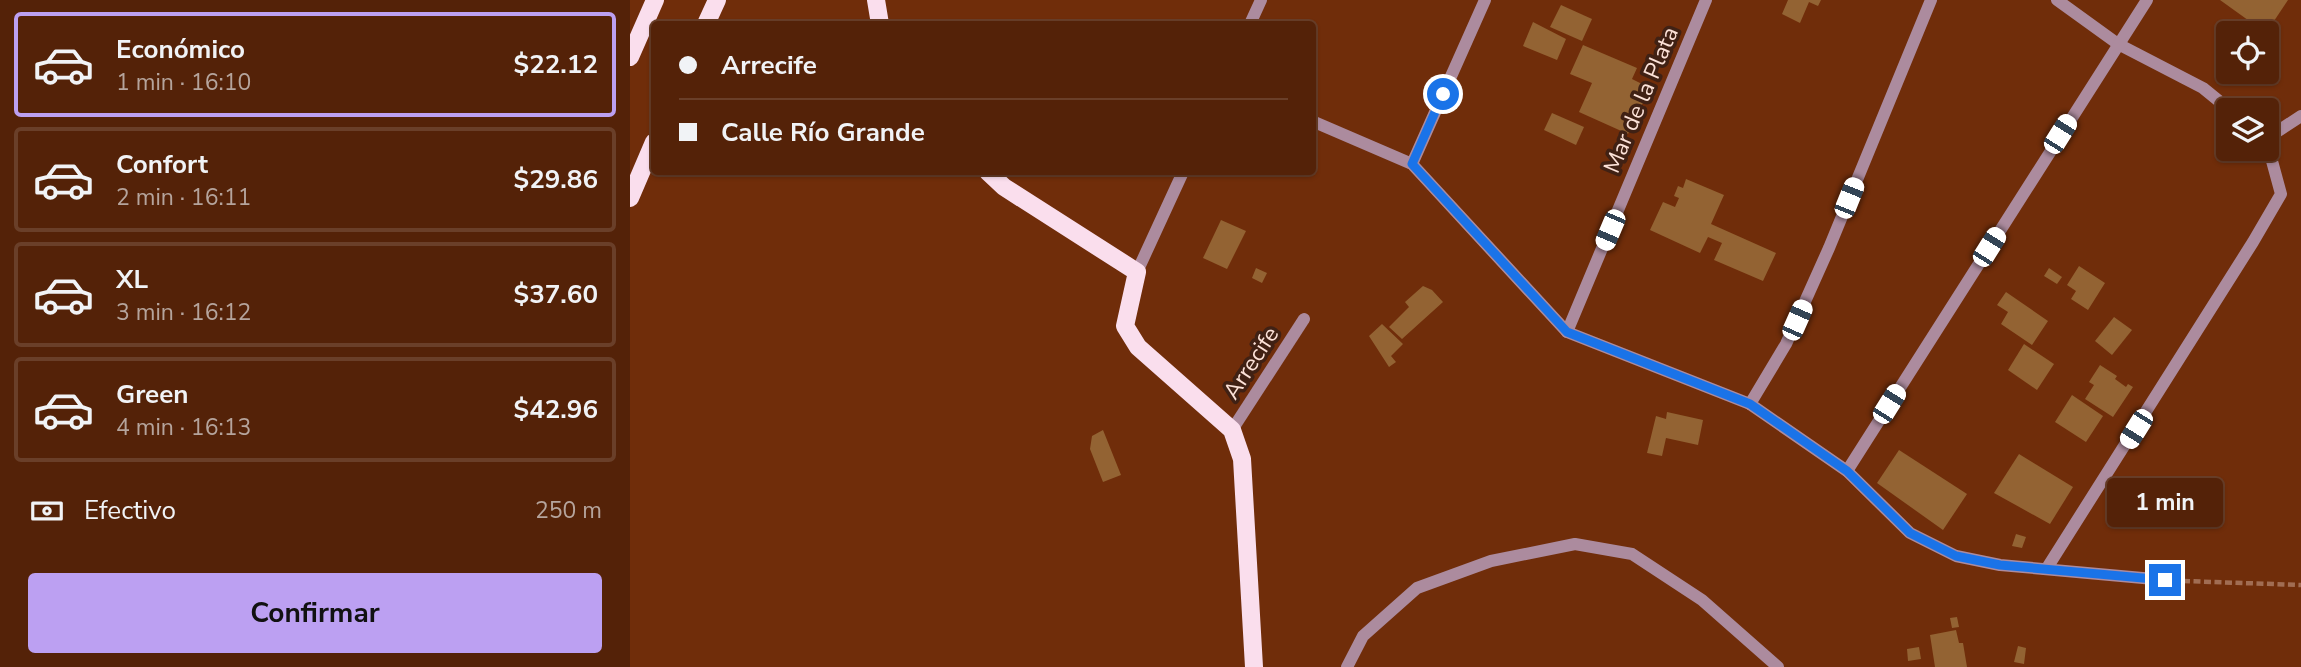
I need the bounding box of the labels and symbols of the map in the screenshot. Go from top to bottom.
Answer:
street label: Mar de la Plata [1596,22,1686,178]
route start [1427,78,1459,110]
car [2040,111,2081,157]
car [1832,175,1867,221]
car [1593,207,1628,253]
car [1969,224,2010,270]
car [1779,297,1816,343]
street label: Arrecife [1216,321,1286,405]
car [1869,381,1910,427]
car [2116,406,2157,452]
callout: 1 min [2107,478,2223,528]
route end [2149,564,2181,596]

